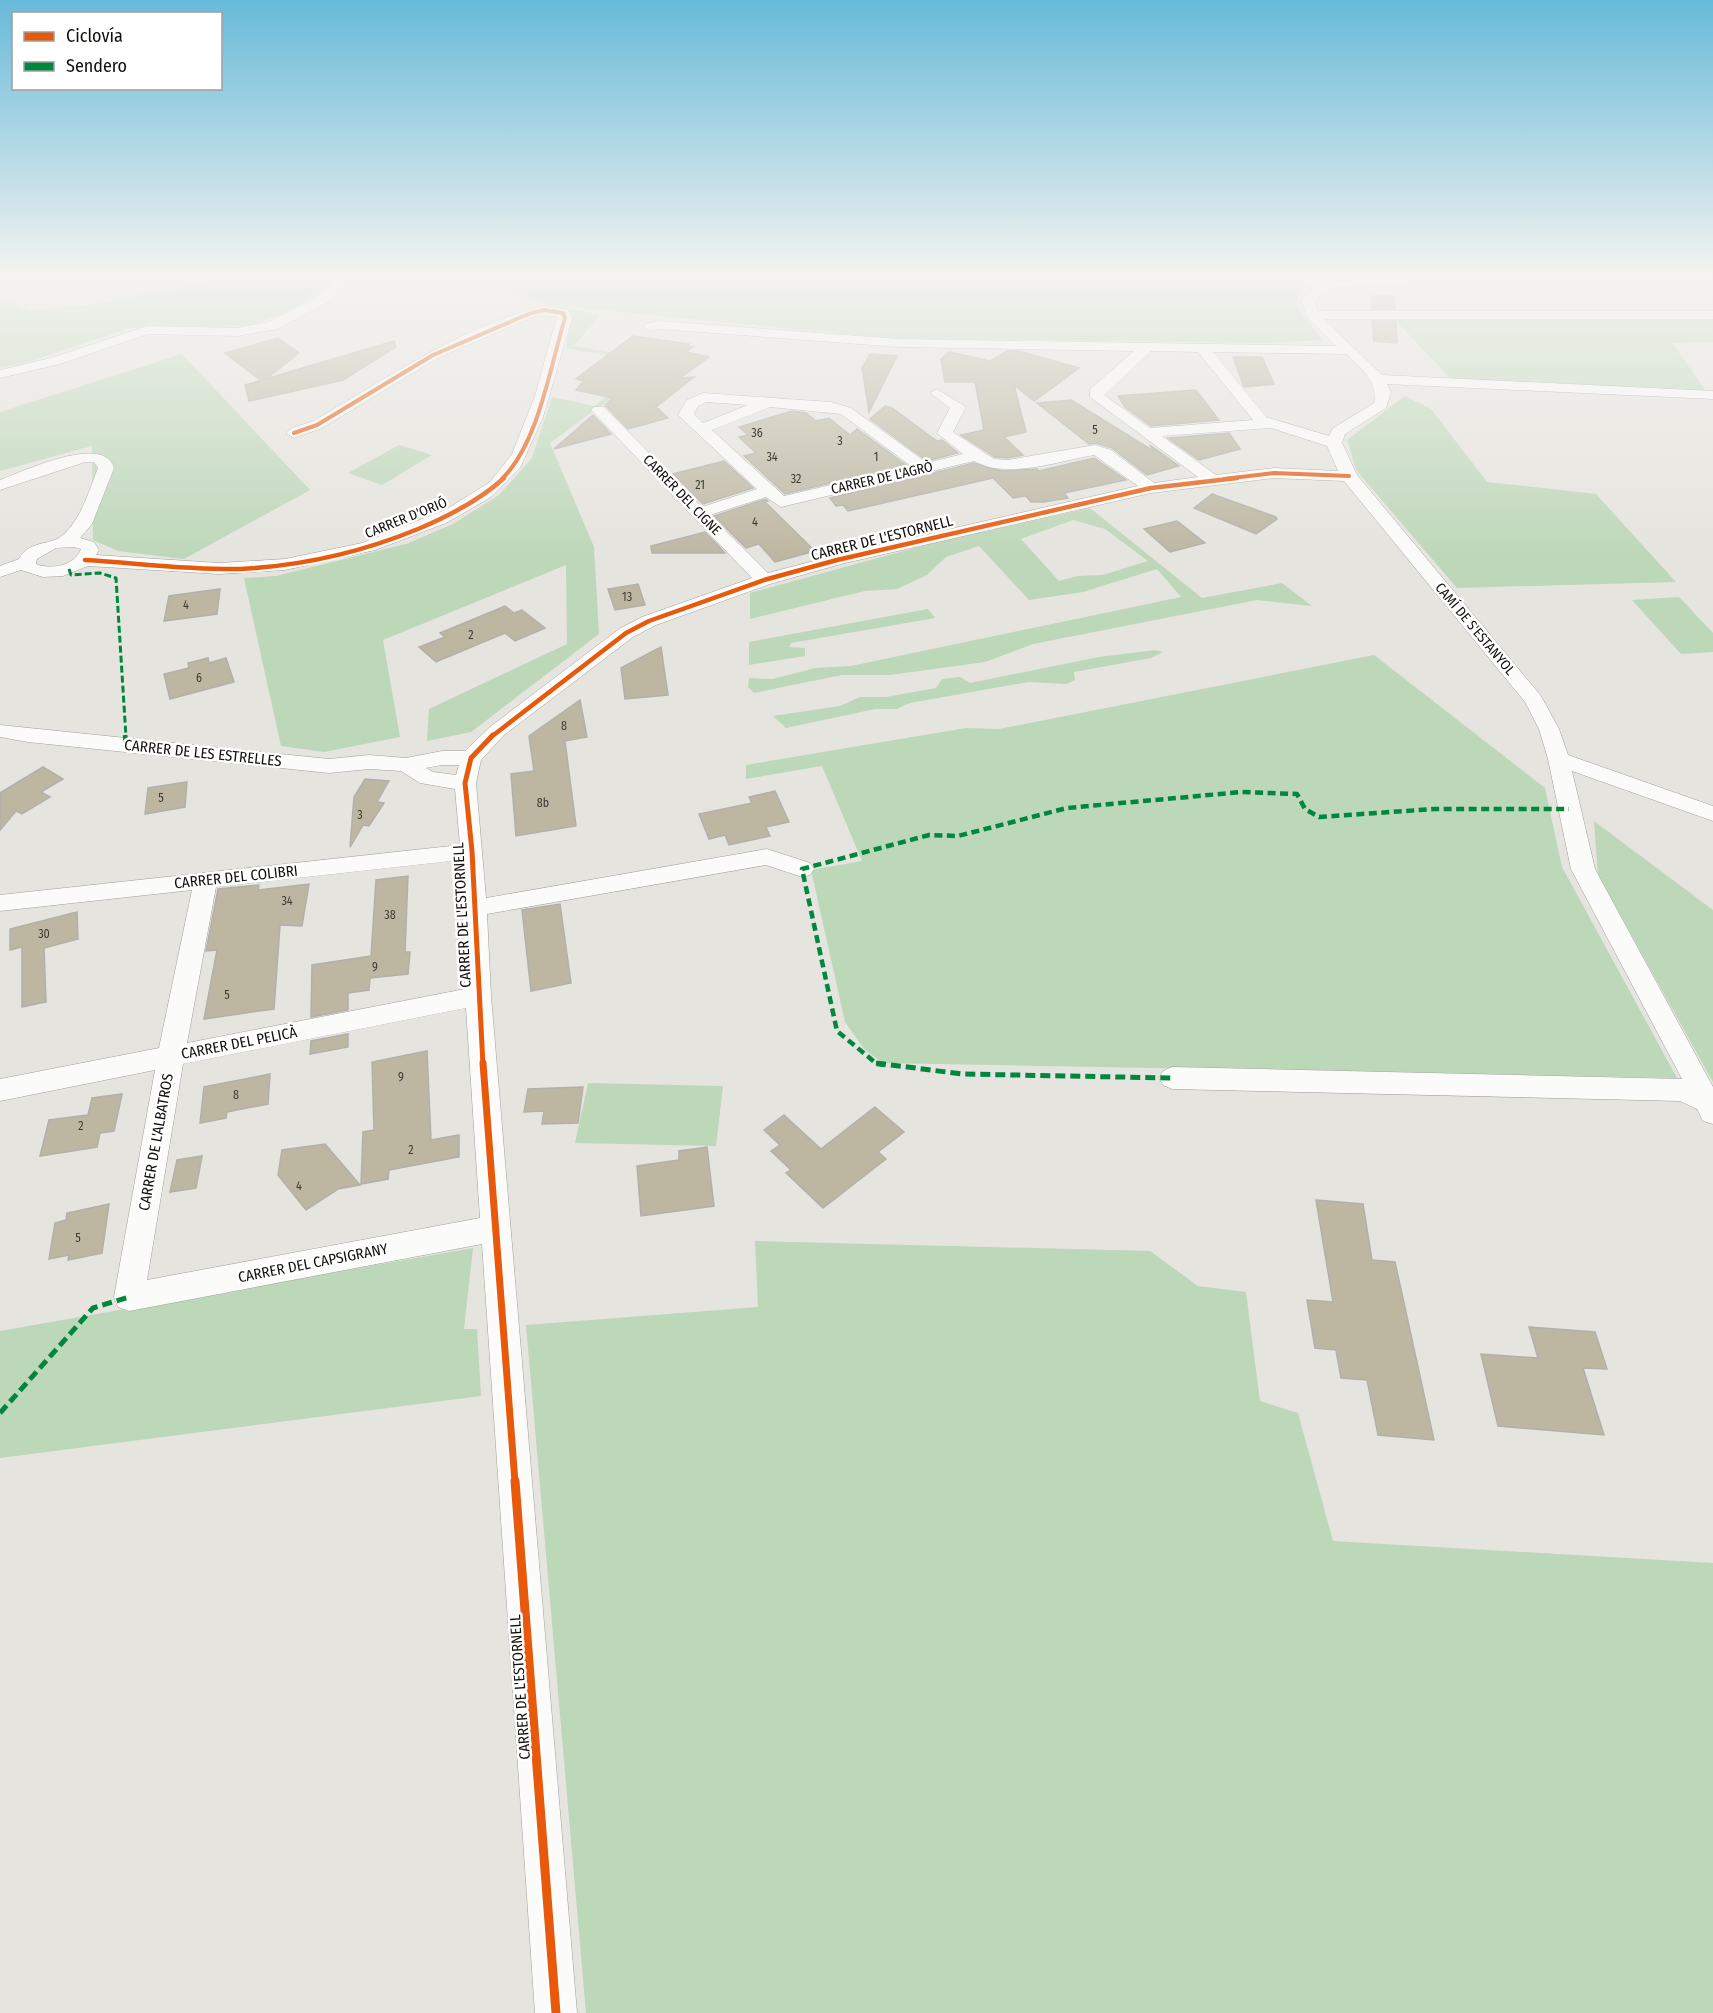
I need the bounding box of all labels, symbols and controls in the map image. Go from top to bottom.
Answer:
legend [12,12,222,90]
text: Ciclovía [66,25,123,47]
text: Sendero [66,55,127,77]
house number: 5 [1092,423,1098,437]
house number: 36 [751,426,763,440]
house number: 3 [837,434,843,448]
house number: 34 [766,450,778,464]
house number: 1 [874,450,878,464]
street label: CARRER DEL CIGNE [639,451,725,539]
street label: CARRER DE L'AGRÒ [829,457,935,498]
house number: 32 [791,472,801,486]
house number: 21 [695,478,705,492]
street label: CARRER D'ORIÓ [362,493,450,542]
street label: CARRER DE L'ESTORNELL [809,512,955,564]
house number: 4 [752,515,758,529]
street label: CAMÍ DE S'ESTANYOL [1431,579,1519,679]
house number: 13 [622,590,632,604]
house number: 4 [183,598,189,612]
house number: 2 [468,628,474,642]
house number: 6 [196,671,202,685]
house number: 8 [561,719,567,733]
street label: CARRER DE LES ESTRELLES [123,736,283,770]
house number: 5 [158,791,164,805]
house number: 8b [537,796,549,810]
house number: 3 [357,808,363,822]
street label: CARRER DE L'ESTORNELL [449,842,475,988]
street label: CARRER DEL COLIBRI [173,862,299,892]
house number: 34 [281,894,293,908]
house number: 38 [384,908,396,922]
house number: 30 [38,927,50,941]
house number: 9 [372,960,378,974]
house number: 5 [224,988,230,1002]
street label: CARRER DEL PELICÀ [180,1023,298,1063]
house number: 9 [398,1070,404,1084]
street label: CARRER DE L'ALBATROS [135,1072,177,1212]
house number: 8 [233,1088,239,1102]
house number: 2 [78,1119,84,1133]
house number: 2 [408,1143,414,1157]
house number: 4 [296,1179,302,1193]
house number: 5 [75,1231,81,1245]
street label: CARRER DEL CAPSIGRANY [237,1240,390,1286]
street label: CARRER DE L'ESTORNELL [506,1613,534,1760]

